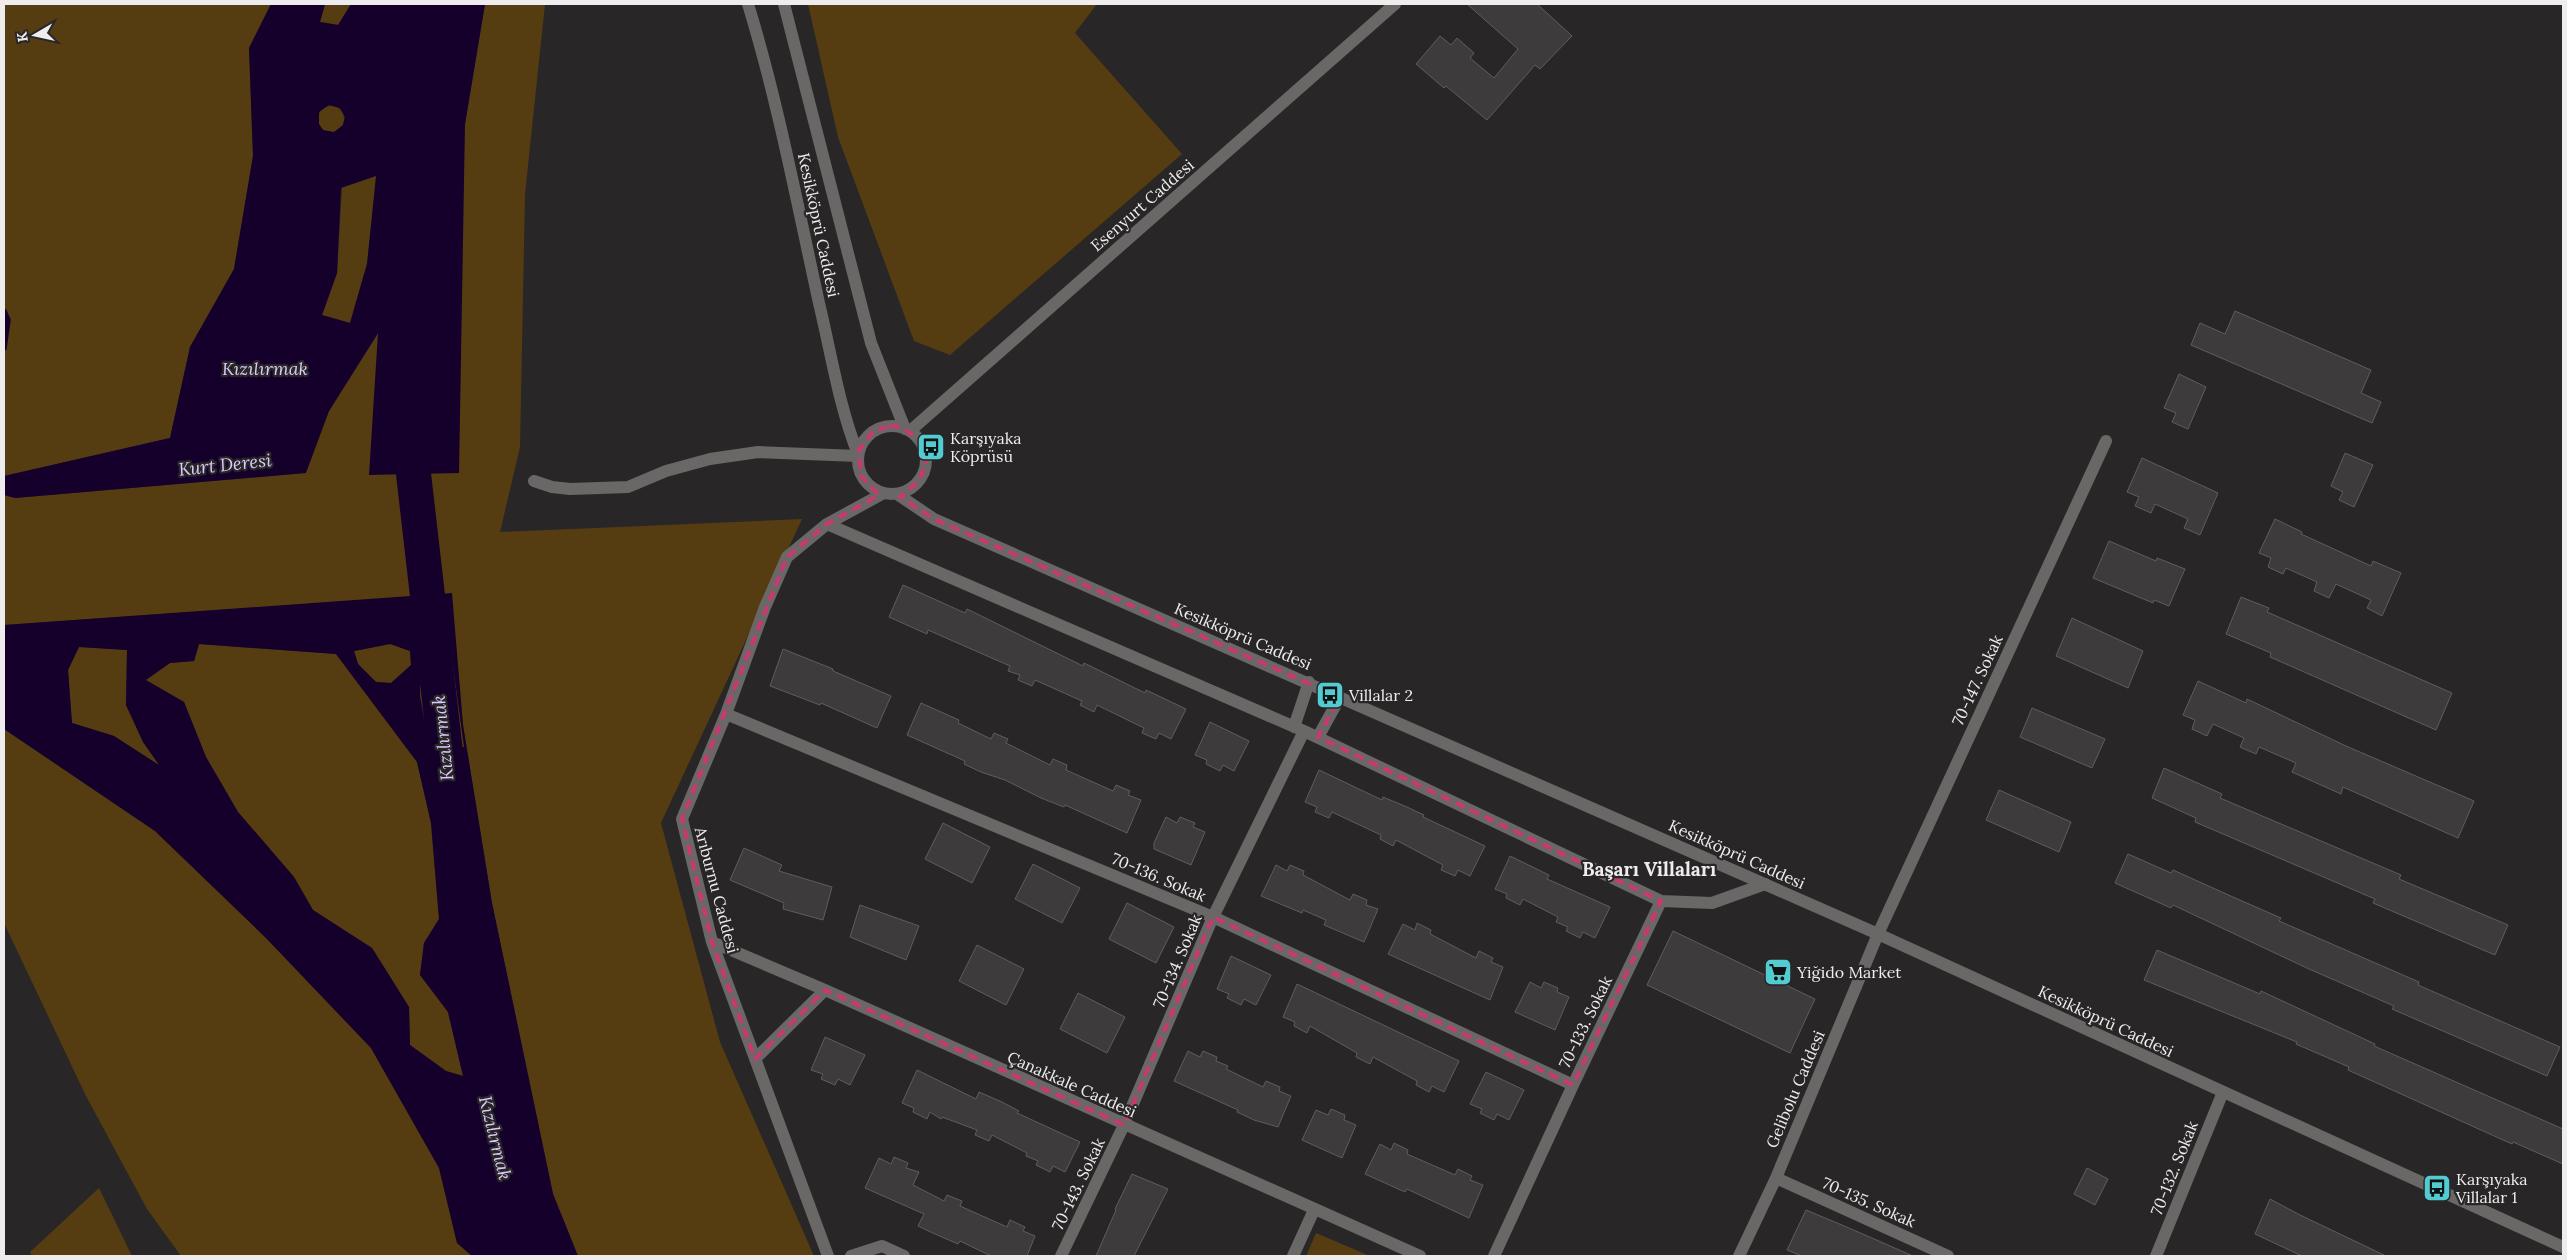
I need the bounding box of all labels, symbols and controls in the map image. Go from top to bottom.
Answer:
north arrow [10,10,60,60]
text: K [12,31,32,43]
street label: Kesikköprü Caddesi [794,151,844,299]
street label: Esenyurt Caddesi [1086,155,1198,255]
water label: Kızılırmak [222,357,308,380]
place label: Karşıyaka Köprüsü [950,428,1022,466]
bus stop icon: Karşıyaka Köprüsü [916,432,946,462]
water label: Kurt Deresi [177,448,273,481]
street label: Kesikköprü Caddesi [1171,598,1315,674]
street label: 70-147. Sokak [1947,631,2007,729]
bus stop icon: Villalar 2 [1315,680,1345,710]
place label: Villalar 2 [1348,685,1413,705]
water label: Kızılırmak [427,694,458,782]
street label: Kesikköprü Caddesi [1666,815,1808,893]
street label: Arıburnu Caddesi [690,824,743,955]
street label: 70-136. Sokak [1109,848,1210,906]
district label: Başarı Villaları [1582,857,1716,881]
street label: 70-134. Sokak [1148,911,1206,1011]
supermarket icon: Yiğido Market [1763,957,1793,987]
place label: Yiğido Market [1796,962,1902,982]
street label: 70-133. Sokak [1554,972,1616,1071]
street label: Kesikköprü Caddesi [2035,981,2177,1061]
street label: Gelibolu Caddesi [1761,1027,1829,1151]
street label: Çanakkale Caddesi [1004,1047,1140,1121]
water label: Kızılırmak [474,1093,517,1182]
street label: 70-132. Sokak [2146,1117,2202,1218]
street label: 70-143. Sokak [1047,1134,1109,1233]
place label: Karşıyaka Villalar 1 [2455,1169,2528,1207]
street label: 70-135. Sokak [1819,1172,1919,1232]
bus stop icon: Karşıyaka Villalar 1 [2422,1173,2452,1203]

